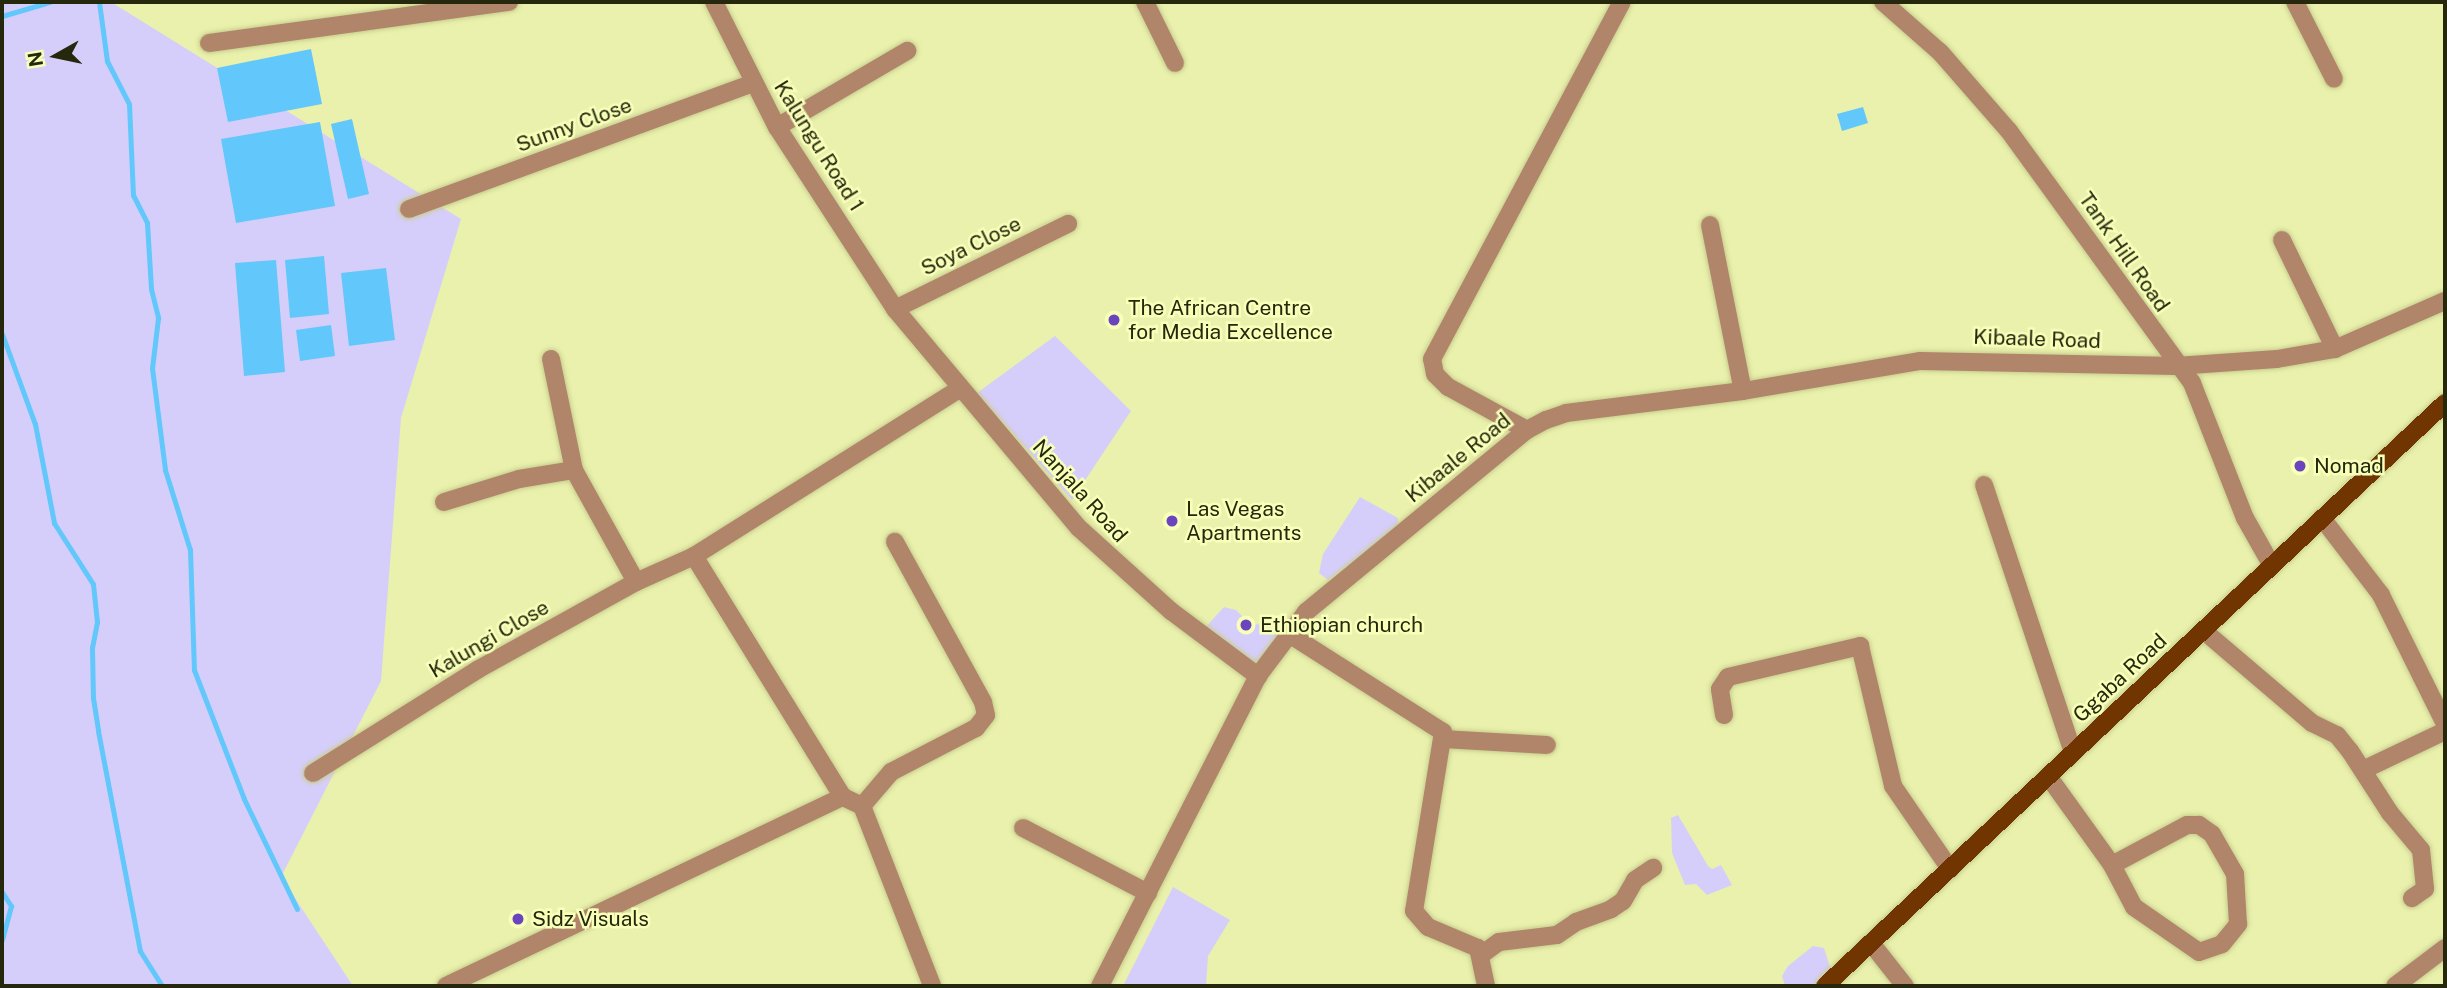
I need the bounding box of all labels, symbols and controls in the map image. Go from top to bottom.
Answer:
north arrow [21,21,91,91]
text: N [23,50,47,68]
street label: Kalungu Road 1 [769,76,869,216]
street label: Sunny Close [513,92,635,158]
street label: Tank Hill Road [2073,187,2175,317]
street label: Soya Close [917,211,1025,281]
place label: The African Centre for Media Excellence [1128,295,1333,345]
marker: The African Centre for Media Excellence [1106,312,1122,328]
street label: Kibaale Road [1973,324,2101,354]
street label: Kibaale Road [1400,408,1516,508]
street label: Nanjala Road [1027,435,1133,547]
place label: Nomad [2314,453,2384,479]
marker: Nomad [2292,458,2308,474]
place label: Las Vegas Apartments [1186,496,1301,546]
marker: Las Vegas Apartments [1164,513,1180,529]
street label: Kalungi Close [425,595,553,683]
place label: Ethiopian church [1260,612,1423,638]
marker: Ethiopian church [1238,617,1254,633]
street label: Ggaba Road [2068,628,2172,728]
place label: Sidz Visuals [532,906,649,932]
marker: Sidz Visuals [510,911,526,927]

